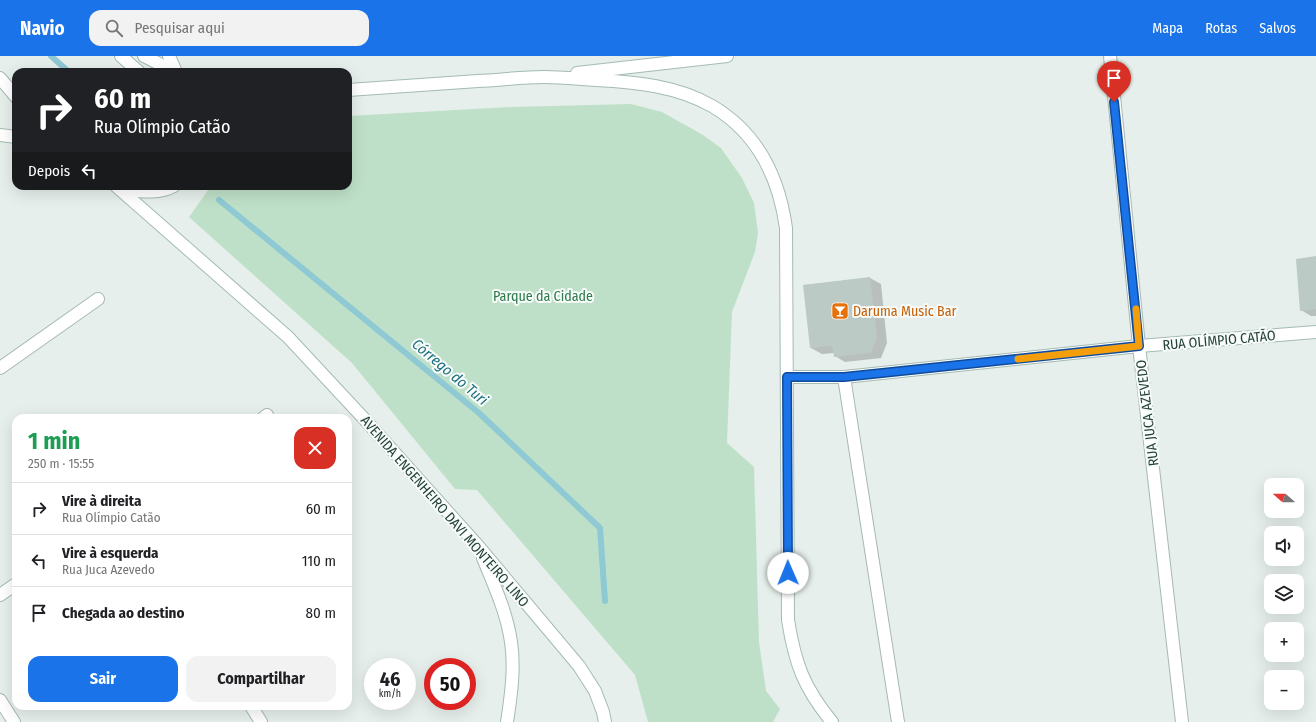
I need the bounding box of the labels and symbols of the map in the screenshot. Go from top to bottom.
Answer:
pin [1097,61,1131,102]
park label: Parque da Cidade [493,288,593,305]
bar icon: Daruma Music Bar [830,301,850,321]
place label: Daruma Music Bar [853,303,957,320]
street label: RUA OLÍMPIO CATÃO [1162,326,1277,354]
water label: Córrego do Turi [408,335,492,409]
street label: RUA JUCA AZEVEDO [1132,358,1162,467]
street label: AVENIDA ENGENHEIRO DAVI MONTEIRO LINO [357,412,533,611]
north arrow [1264,478,1304,518]
position arrow [767,552,809,594]
speed limit sign: 50 [424,658,476,710]

